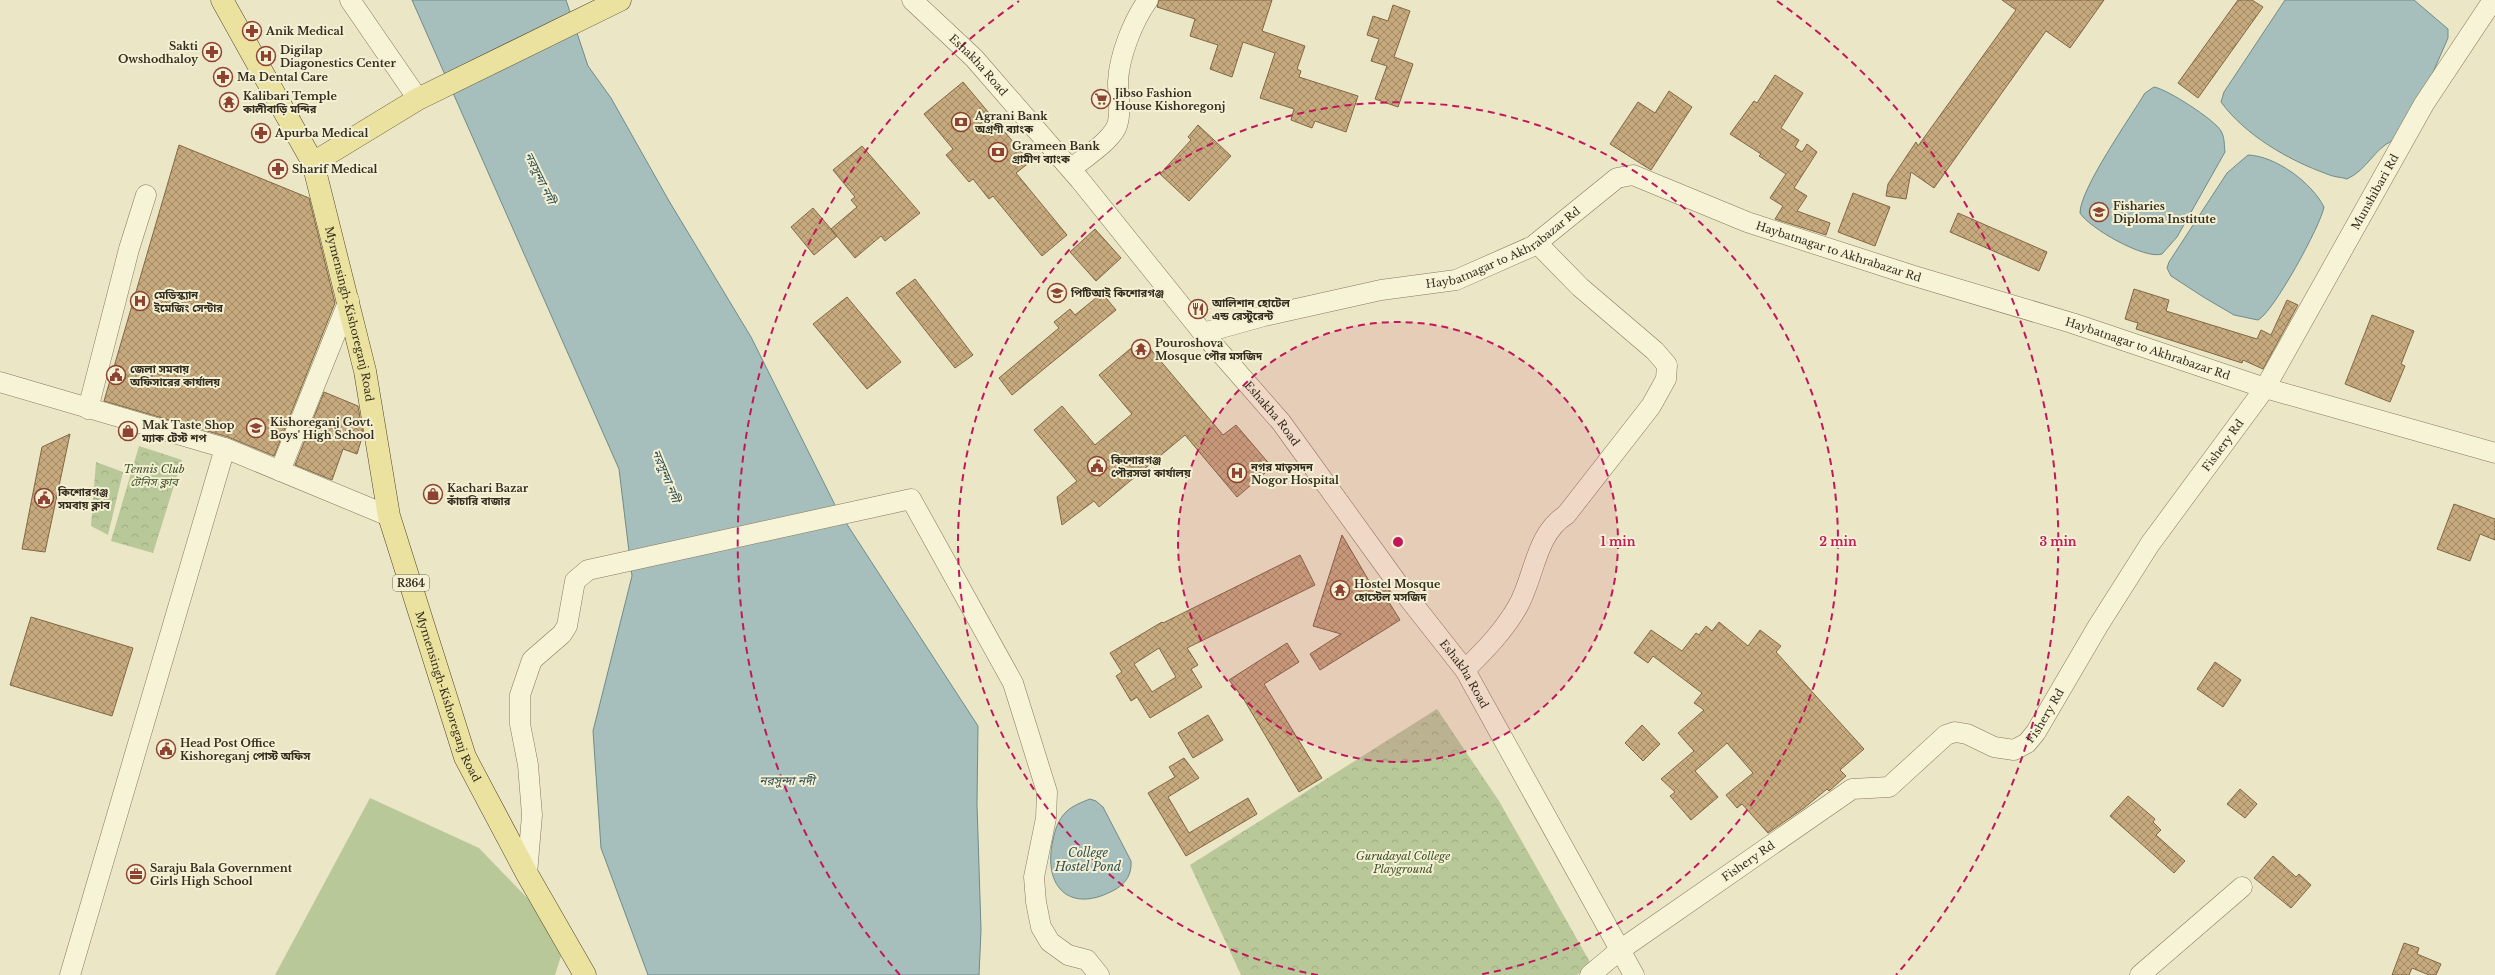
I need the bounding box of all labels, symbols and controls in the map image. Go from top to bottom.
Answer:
pharmacy icon: Anik Medical [241,20,263,42]
place label: Anik Medical [265,24,344,38]
street label: Eshakha Road [946,31,1011,99]
place label: Sakti Owshodhaloy [118,39,199,66]
pharmacy icon: Sakti Owshodhaloy [201,41,223,63]
place label: Digilap Diagonestics Center [280,43,396,70]
hospital icon: Digilap Diagonestics Center [255,45,277,67]
pharmacy icon: Ma Dental Care [212,66,234,88]
place label: Ma Dental Care [237,70,329,84]
place label: Jibso Fashion House Kishoregonj [1113,86,1225,113]
supermarket icon: Jibso Fashion House Kishoregonj [1090,88,1112,110]
place label: Kalibari Temple কালীবাড়ি মন্দির [242,89,337,116]
temple icon: Kalibari Temple কালীবাড়ি মন্দির [218,91,240,113]
place label: Agrani Bank অগ্রণী ব্যাংক [974,109,1048,136]
bank icon: Agrani Bank অগ্রণী ব্যাংক [950,111,972,133]
pharmacy icon: Apurba Medical [250,122,272,144]
place label: Apurba Medical [274,126,368,140]
place label: Grameen Bank গ্রামীণ ব্যাংক [1012,139,1100,166]
bank icon: Grameen Bank গ্রামীণ ব্যাংক [987,141,1009,163]
water label: নরসুন্দা নদী [522,149,561,209]
street label: Munshibari Rd [2348,151,2402,232]
pharmacy icon: Sharif Medical [267,158,289,180]
place label: Sharif Medical [292,162,378,176]
place label: Fisharies Diploma Institute [2113,199,2217,226]
school or university icon: Fisharies Diploma Institute [2088,201,2110,223]
street label: Haybatnagar to Akhrabazar Rd [1425,203,1583,291]
street label: Haybatnagar to Akhrabazar Rd [1754,218,1924,285]
street label: Mymensingh-Kishoreganj Road [322,225,377,403]
school or university icon: পিটিআই কিশোরগঞ্জ [1046,282,1068,304]
place label: পিটিআই কিশোরগঞ্জ [1070,286,1164,300]
place label: মেডিস্ক্যান ইমেজিং সেন্টার [153,288,223,315]
hospital icon: মেডিস্ক্যান ইমেজিং সেন্টার [129,290,151,312]
place label: আলিশান হোটেল এন্ড রেস্টুরেন্ট [1211,296,1290,323]
restaurant icon: আলিশান হোটেল এন্ড রেস্টুরেন্ট [1187,298,1209,320]
street label: Haybatnagar to Akhrabazar Rd [2064,314,2233,383]
place label: Pouroshova Mosque পৌর মসজিদ [1155,336,1263,363]
temple icon: Pouroshova Mosque পৌর মসজিদ [1130,338,1152,360]
place label: জেলা সমবায় অফিসারের কার্যালয় [129,362,220,389]
public building icon: জেলা সমবায় অফিসারের কার্যালয় [105,364,127,386]
street label: Eshakha Road [1242,378,1303,449]
place label: Kishoreganj Govt. Boys' High School [270,415,374,442]
street label: Fishery Rd [2199,416,2247,474]
school or university icon: Kishoreganj Govt. Boys' High School [245,417,267,439]
place label: Mak Taste Shop ম্যাক টেস্ট শপ [141,418,235,445]
shop icon: Mak Taste Shop ম্যাক টেস্ট শপ [117,420,139,442]
water label: নরসুন্দা নদী [649,447,685,507]
place label: কিশোরগঞ্জ পৌরসভা কার্যালয় [1110,453,1191,480]
public building icon: কিশোরগঞ্জ পৌরসভা কার্যালয় [1086,455,1108,477]
place label: নগর মাতৃসদন Nogor Hospital [1250,460,1339,487]
park label: Tennis Club টেনিস ক্লাব [123,462,185,489]
hospital icon: নগর মাতৃসদন Nogor Hospital [1226,462,1248,484]
place label: Kachari Bazar কাঁচারি বাজার [446,481,529,508]
shop icon: Kachari Bazar কাঁচারি বাজার [422,483,444,505]
place label: কিশোরগঞ্জ সমবায় ক্লাব [57,485,110,512]
public building icon: কিশোরগঞ্জ সমবায় ক্লাব [33,487,55,509]
text: 1 min [1601,534,1636,549]
text: 2 min [1819,534,1857,549]
text: 3 min [2039,534,2077,549]
centre of rings [1391,535,1405,549]
road number: R364 [393,575,429,591]
place label: Hostel Mosque হোস্টেল মসজিদ [1354,577,1441,604]
temple icon: Hostel Mosque হোস্টেল মসজিদ [1329,579,1351,601]
street label: Mymensingh-Kishoreganj Road [412,609,484,785]
street label: Eshakha Road [1437,637,1492,711]
street label: Fishery Rd [2023,686,2067,746]
place label: Head Post Office Kishoreganj পোস্ট অফিস [180,736,311,763]
public building icon: Head Post Office Kishoreganj পোস্ট অফিস [155,738,177,760]
water label: নরসুন্দা নদী [759,773,818,788]
street label: Fishery Rd [1719,838,1778,884]
water label: College Hostel Pond [1054,845,1122,874]
park label: Gurudayal College Playground [1356,849,1450,876]
place label: Saraju Bala Government Girls High School [150,861,293,888]
office icon: Saraju Bala Government Girls High School [125,863,147,885]

